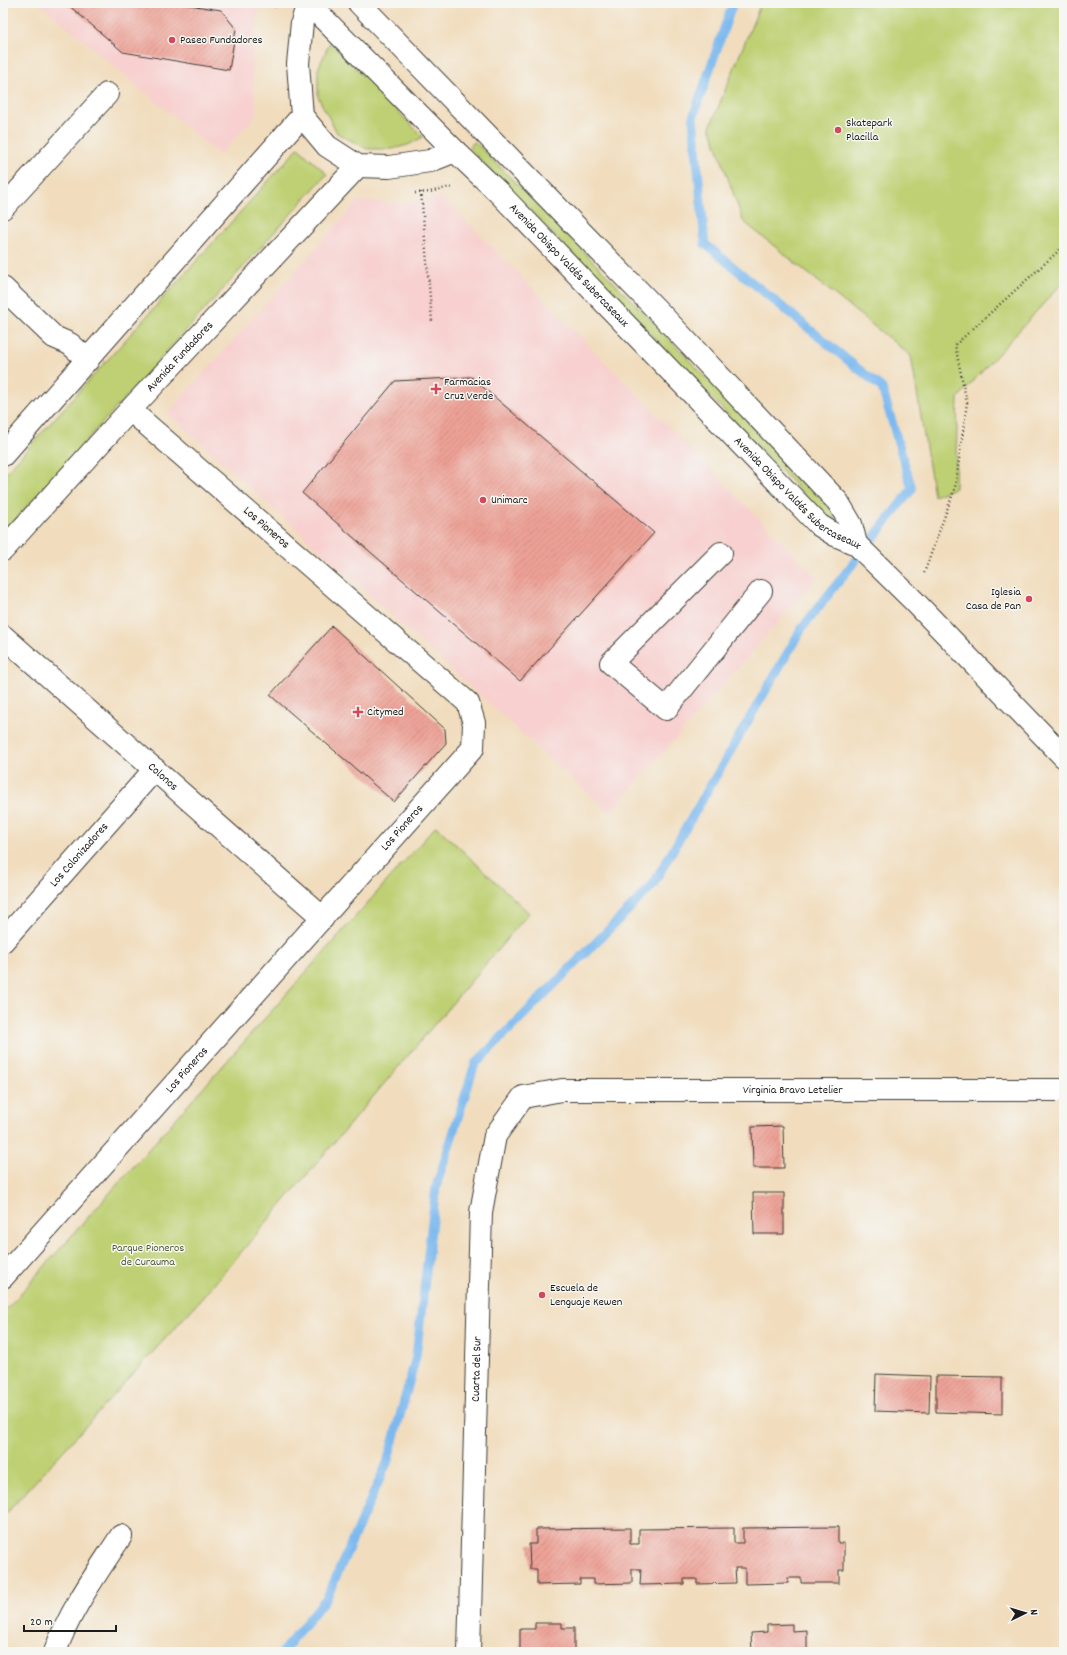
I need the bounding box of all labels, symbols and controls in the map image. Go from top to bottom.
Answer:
place label: Paseo Fundadores [180,32,263,49]
marker: Paseo Fundadores [167,35,177,45]
place label: Skatepark Placilla [846,115,892,146]
marker: Skatepark Placilla [833,125,843,135]
street label: Avenida Obispo Valdés Subercaseaux [505,200,633,332]
street label: Avenida Fundadores [142,317,217,396]
place label: Farmacias Cruz Verde [444,374,493,405]
marker: Farmacias Cruz Verde [431,384,441,394]
street label: Avenida Obispo Valdés Subercaseaux [730,433,866,554]
place label: Unimarc [491,492,528,509]
marker: Unimarc [478,495,488,505]
street label: Los Pioneros [239,503,293,553]
place label: Iglesia Casa de Pan [966,584,1021,615]
marker: Iglesia Casa de Pan [1024,594,1034,604]
place label: Citymed [367,704,404,721]
marker: Citymed [352,706,364,718]
street label: Colonos [144,759,182,795]
street label: Los Pioneros [377,801,427,855]
street label: Los Colonizadores [46,819,112,891]
street label: Los Pioneros [162,1043,212,1097]
street label: Virginia Bravo Letelier [743,1082,843,1099]
park label: Parque Pioneros de Curauma [112,1240,184,1271]
place label: Escuela de Lenguaje Kewen [550,1280,623,1311]
marker: Escuela de Lenguaje Kewen [537,1290,547,1300]
street label: Cuarta del Sur [467,1336,486,1402]
north arrow [1005,1593,1045,1633]
scale bar [24,1607,116,1633]
text: N [1025,1609,1041,1616]
text: 20 m [30,1614,53,1631]

